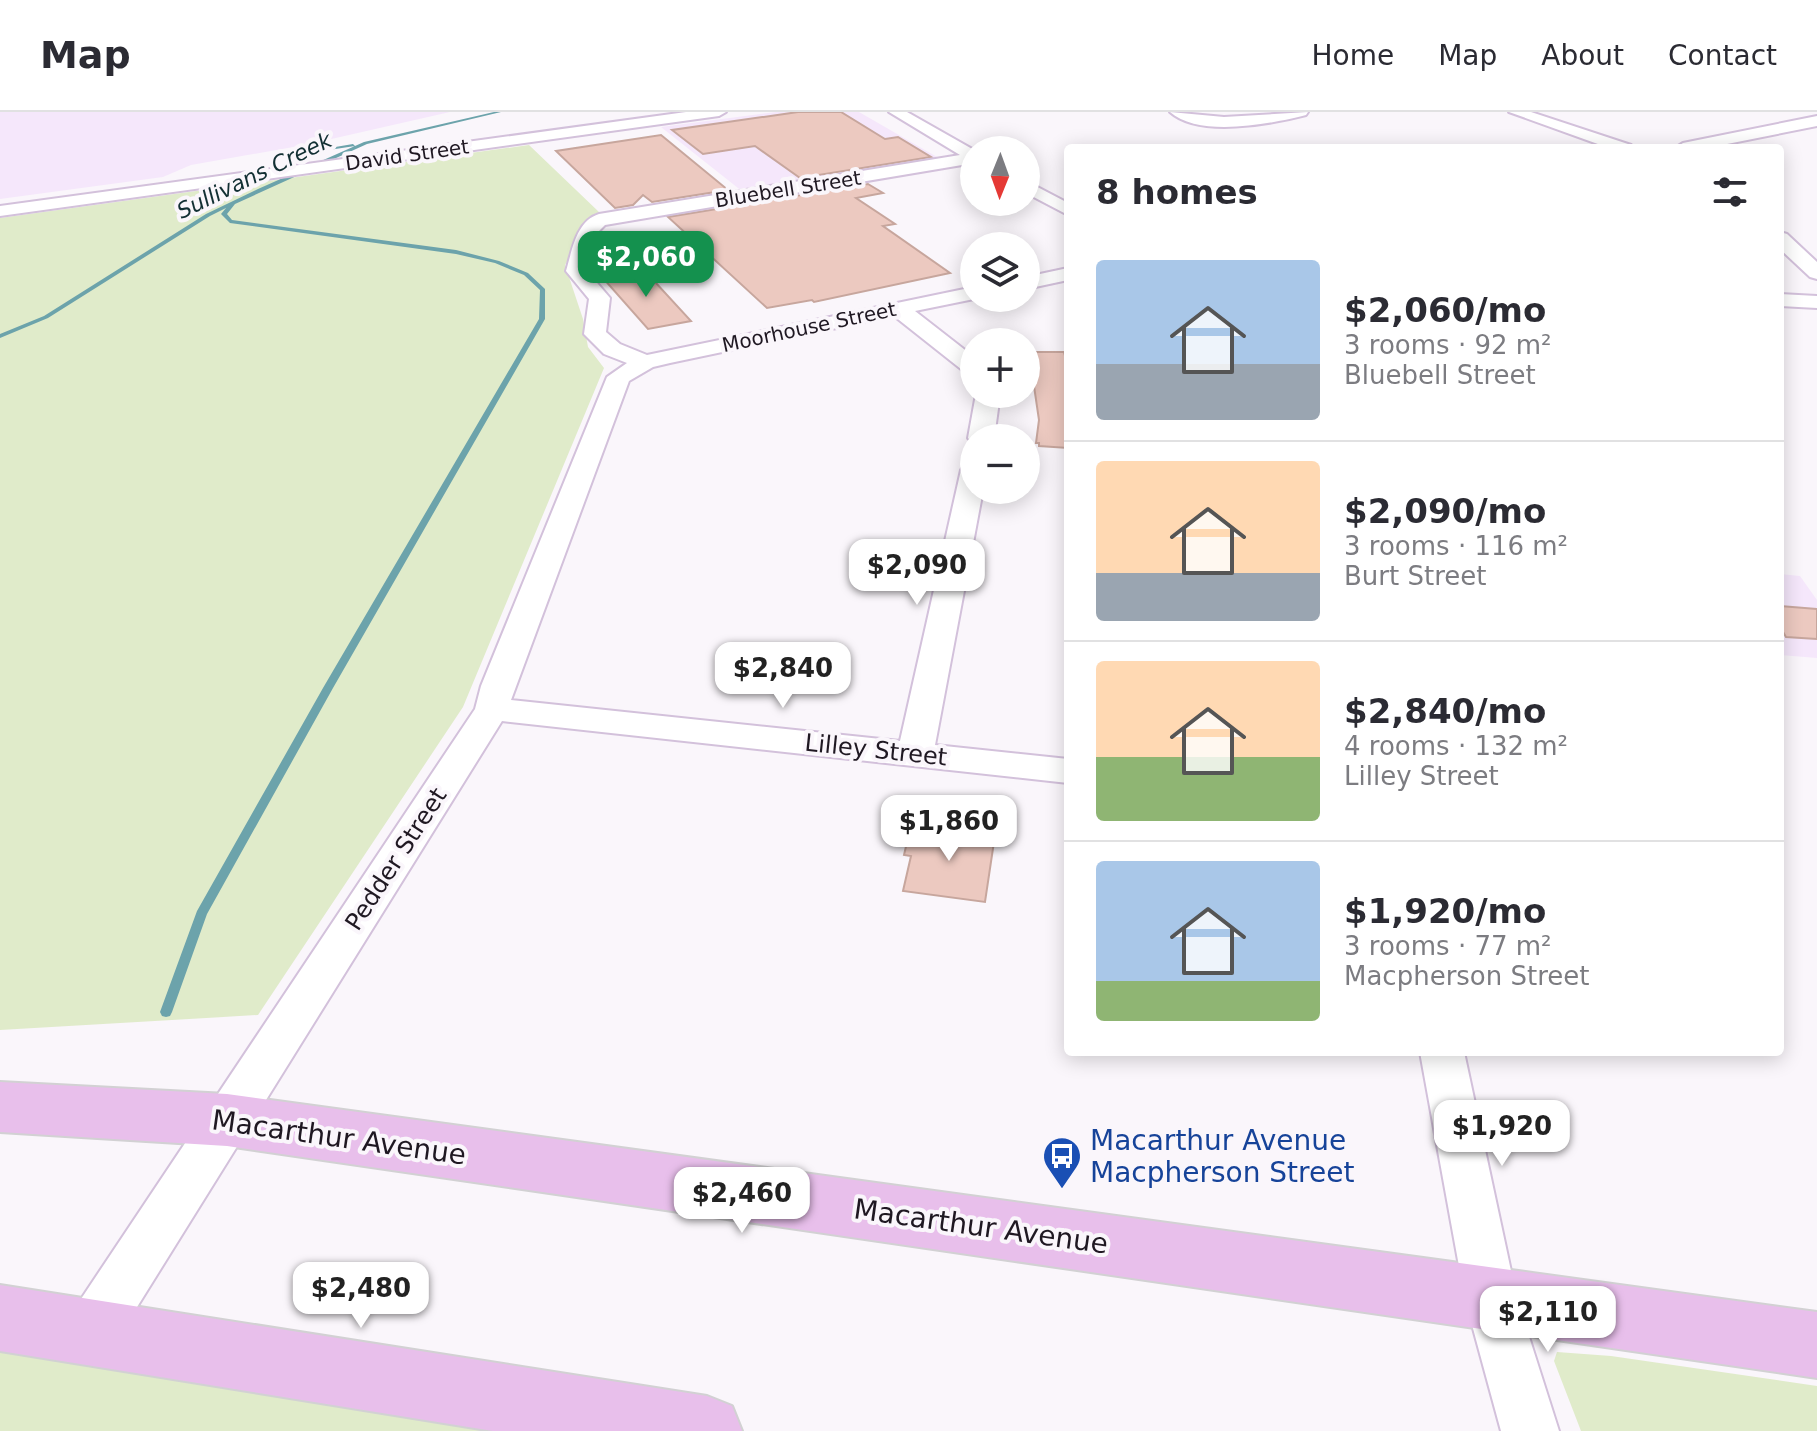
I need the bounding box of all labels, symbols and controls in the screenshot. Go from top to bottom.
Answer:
text: Map [40,33,131,77]
text: Home [1311,39,1394,72]
text: Map [1438,39,1497,72]
text: About [1541,39,1624,72]
text: Contact [1668,39,1777,72]
water label: Sullivans Creek [173,127,337,224]
street label: David Street [344,134,471,176]
north arrow [960,136,1040,216]
map controls [960,136,1040,504]
street label: Bluebell Street [713,166,863,212]
icon: filters [1708,170,1752,214]
text: 8 homes [1096,172,1258,212]
pin: $2,060 [581,231,711,299]
button: layers [960,232,1040,312]
text: $2,060 [596,242,696,272]
text: $2,060/mo [1344,290,1546,330]
icon: home [1160,292,1256,388]
street label: Moorhouse Street [720,297,898,357]
button: + [960,328,1040,408]
text: 3 rooms · 92 m² [1344,330,1552,360]
text: Bluebell Street [1344,360,1536,390]
button: − [960,424,1040,504]
text: $2,090/mo [1344,491,1546,531]
icon: home [1160,493,1256,589]
text: 3 rooms · 116 m² [1344,531,1568,561]
pin: $2,090 [852,539,982,607]
text: $2,090 [867,550,967,580]
text: Burt Street [1344,561,1486,591]
pin: $2,840 [718,642,848,710]
text: $2,840 [733,653,833,683]
text: $2,840/mo [1344,691,1546,731]
icon: home [1160,693,1256,789]
street label: Lilley Street [803,729,949,771]
text: 4 rooms · 132 m² [1344,731,1568,761]
text: Lilley Street [1344,761,1499,791]
street label: Pedder Street [340,783,452,935]
pin: $1,860 [884,795,1014,863]
text: $1,860 [899,806,999,836]
text: $1,920/mo [1344,891,1546,931]
icon: home [1160,893,1256,989]
text: 3 rooms · 77 m² [1344,931,1552,961]
text: Macpherson Street [1344,961,1590,991]
pin: $1,920 [1437,1100,1567,1168]
street label: Macarthur Avenue [210,1103,468,1172]
text: $1,920 [1452,1111,1552,1141]
place label: Macarthur Avenue Macpherson Street [1090,1124,1354,1189]
bus stop icon: Macarthur Avenue Macpherson Street [1041,1135,1083,1190]
pin: $2,460 [677,1167,807,1235]
text: $2,460 [692,1178,792,1208]
street label: Macarthur Avenue [852,1192,1110,1261]
pin: $2,480 [296,1262,426,1330]
text: $2,480 [311,1273,411,1303]
pin: $2,110 [1483,1286,1613,1354]
text: $2,110 [1498,1297,1598,1327]

